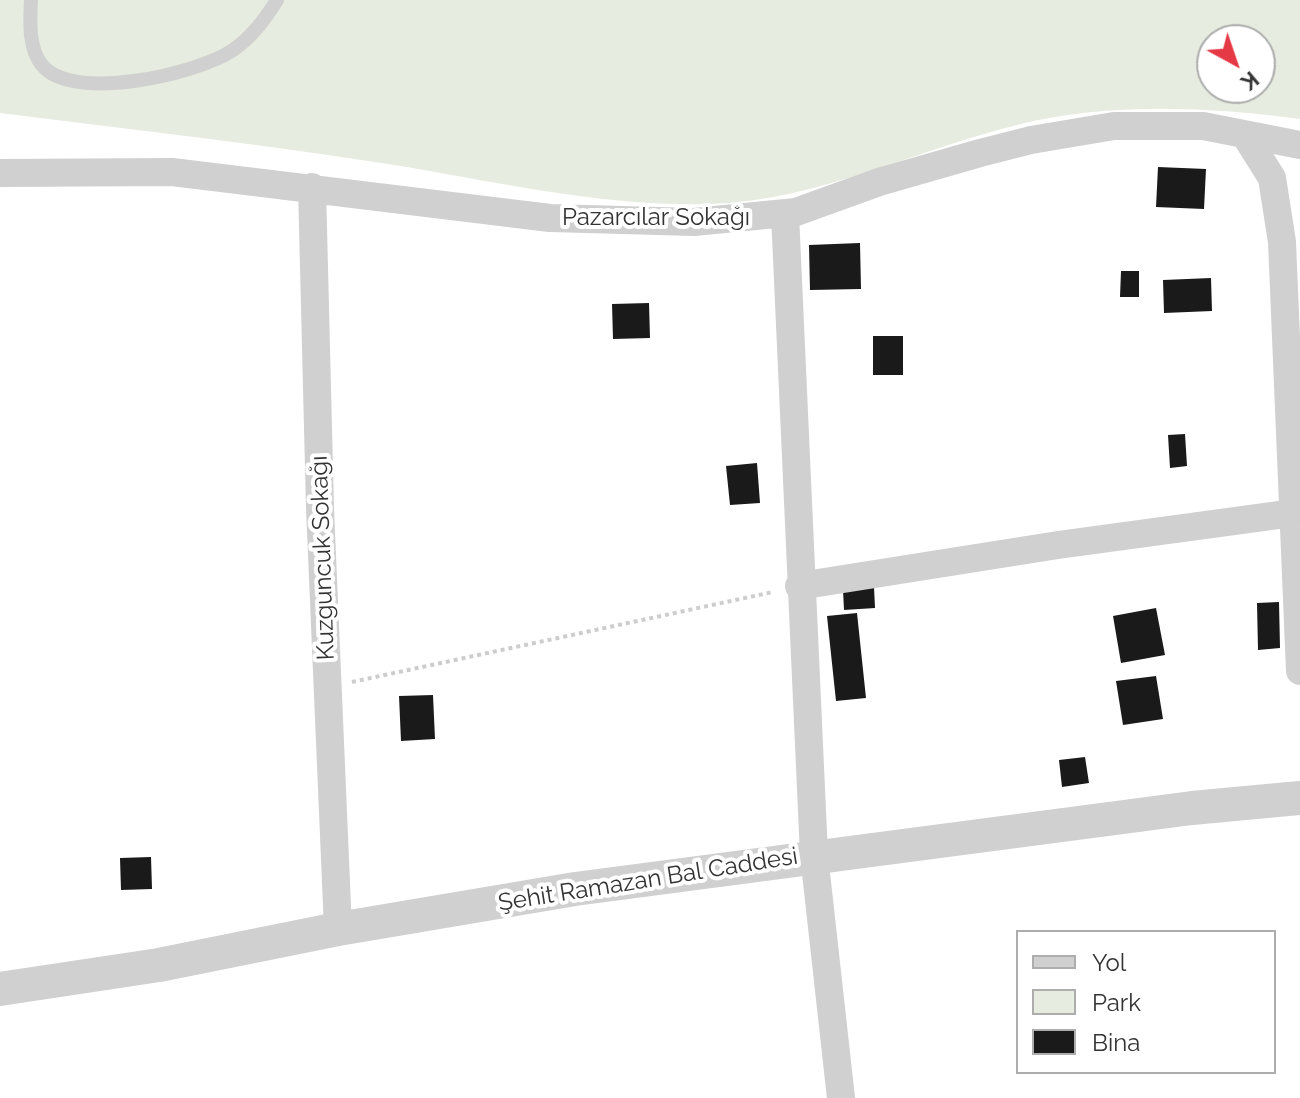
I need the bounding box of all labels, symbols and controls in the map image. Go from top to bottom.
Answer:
north arrow [1196,24,1276,104]
text: K [1236,66,1264,96]
street label: Pazarcılar Sokağı [562,204,750,232]
street label: Kuzguncuk Sokağı [305,455,341,661]
street label: Şehit Ramazan Bal Caddesi [496,842,800,918]
legend [1016,930,1276,1074]
text: Yol [1092,948,1126,977]
text: Park [1092,988,1141,1017]
text: Bina [1092,1028,1140,1057]

